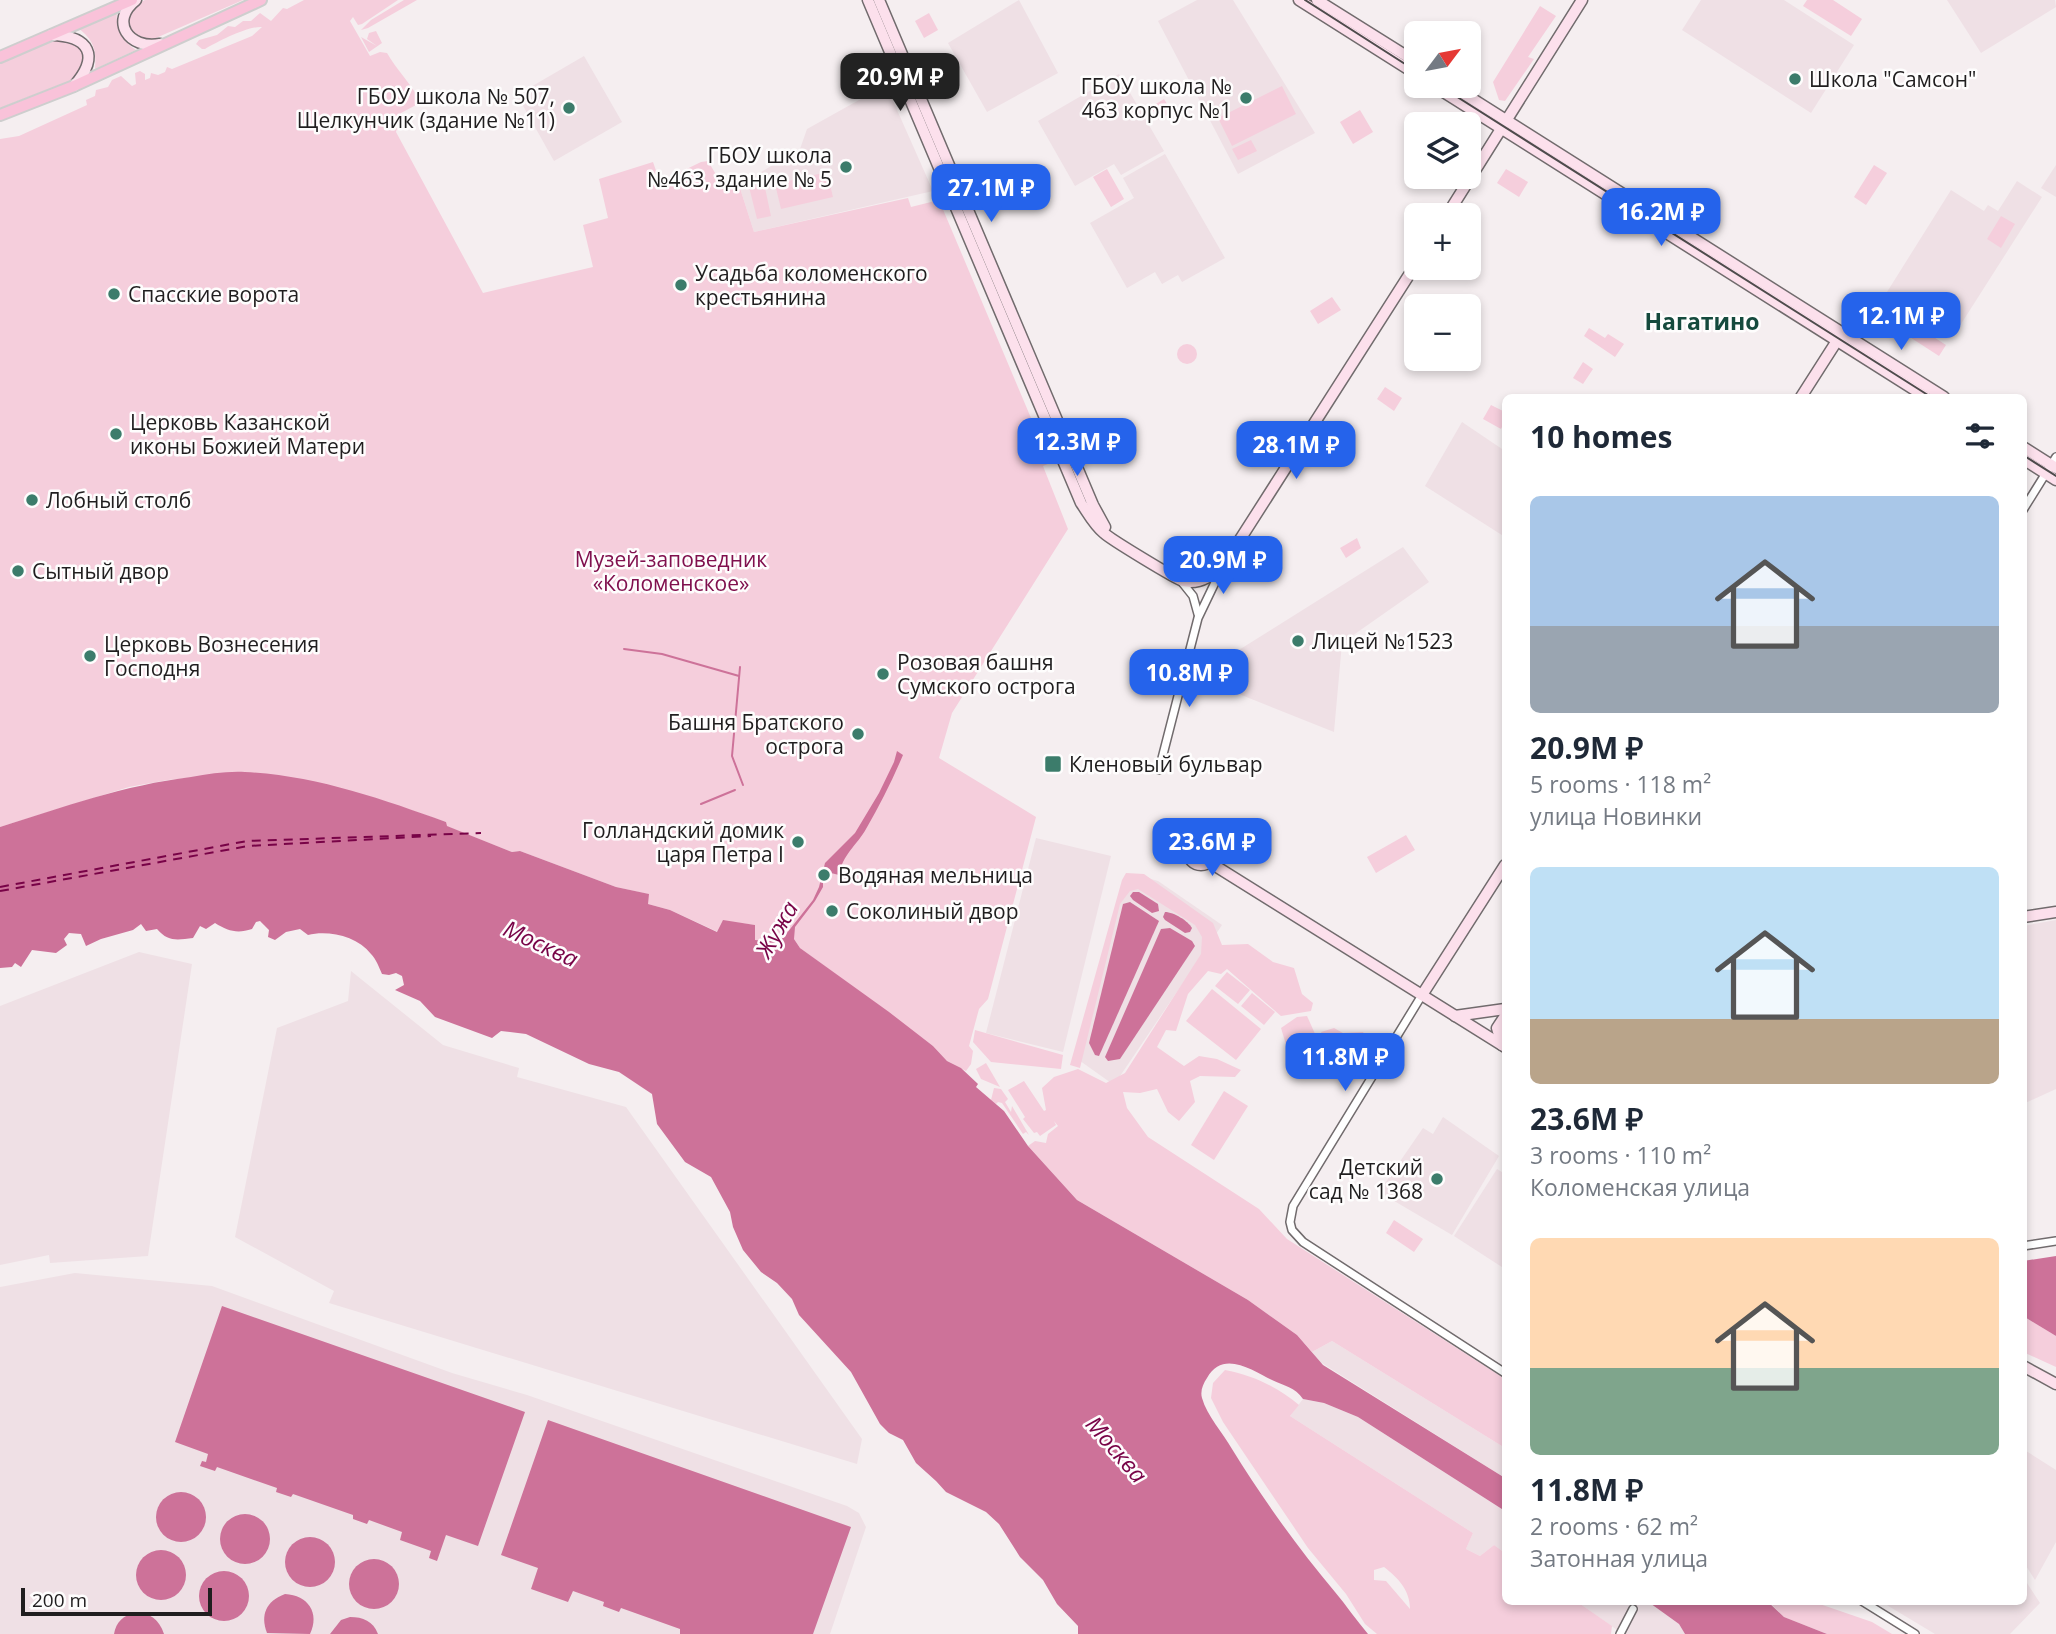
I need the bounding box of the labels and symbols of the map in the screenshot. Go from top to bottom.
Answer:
north arrow [1404,21,1480,98]
pin: 20.9M ₽ [835,54,965,113]
place label: Школа "Самсон" [1809,65,1976,93]
marker: Школа "Самсон" [1787,71,1803,87]
place label: ГБОУ школа № 463 корпус №1 [1081,72,1232,124]
place label: ГБОУ школа № 507, Щелкунчик (здание №11) [297,82,555,134]
marker: ГБОУ школа № 463 корпус №1 [1238,90,1254,106]
marker: ГБОУ школа № 507, Щелкунчик (здание №11) [561,100,577,116]
place label: ГБОУ школа №463, здание № 5 [647,141,832,193]
marker: ГБОУ школа №463, здание № 5 [838,159,854,175]
pin: 27.1M ₽ [926,164,1056,224]
pin: 16.2M ₽ [1596,188,1726,248]
place label: Усадьба коломенского крестьянина [695,259,928,311]
marker: Усадьба коломенского крестьянина [673,277,689,293]
place label: Спасские ворота [128,280,299,308]
marker: Спасские ворота [106,286,122,302]
pin: 12.1M ₽ [1836,292,1966,352]
district label: Нагатино [1644,305,1760,337]
place label: Церковь Казанской иконы Божией Матери [130,408,365,460]
pin: 12.3M ₽ [1012,419,1142,478]
pin: 28.1M ₽ [1231,421,1361,481]
marker: Церковь Казанской иконы Божией Матери [108,426,124,442]
place label: Лобный столб [46,486,191,514]
marker: Лобный столб [24,492,40,508]
pin: 20.9M ₽ [1158,536,1288,596]
park label: Музей-заповедник «Коломенское» [575,545,767,597]
place label: Сытный двор [32,557,169,585]
marker: Сытный двор [10,563,26,579]
place label: Лицей №1523 [1312,627,1453,655]
place label: Церковь Вознесения Господня [104,630,319,682]
marker: Лицей №1523 [1290,633,1306,649]
marker: Церковь Вознесения Господня [82,648,98,664]
place label: Розовая башня Сумского острога [897,648,1076,700]
pin: 10.8M ₽ [1124,650,1254,709]
marker: Розовая башня Сумского острога [875,666,891,682]
place label: Башня Братского острога [668,708,844,760]
marker: Башня Братского острога [850,726,866,742]
place label: Кленовый бульвар [1069,750,1263,778]
marker: Кленовый бульвар [1043,754,1063,774]
place label: Голландский домик царя Петра I [582,816,784,868]
pin: 23.6M ₽ [1147,818,1277,878]
marker: Голландский домик царя Петра I [790,834,806,850]
place label: Водяная мельница [838,861,1033,889]
marker: Водяная мельница [816,867,832,883]
water label: Жужа [746,895,805,965]
place label: Соколиный двор [846,897,1019,925]
marker: Соколиный двор [824,903,840,919]
water label: Москва [498,912,584,974]
pin: 11.8M ₽ [1280,1034,1410,1093]
place label: Детский сад № 1368 [1309,1153,1423,1205]
marker: Детский сад № 1368 [1429,1171,1445,1187]
water label: Москва [1079,1409,1155,1489]
scale bar [21,1585,212,1617]

